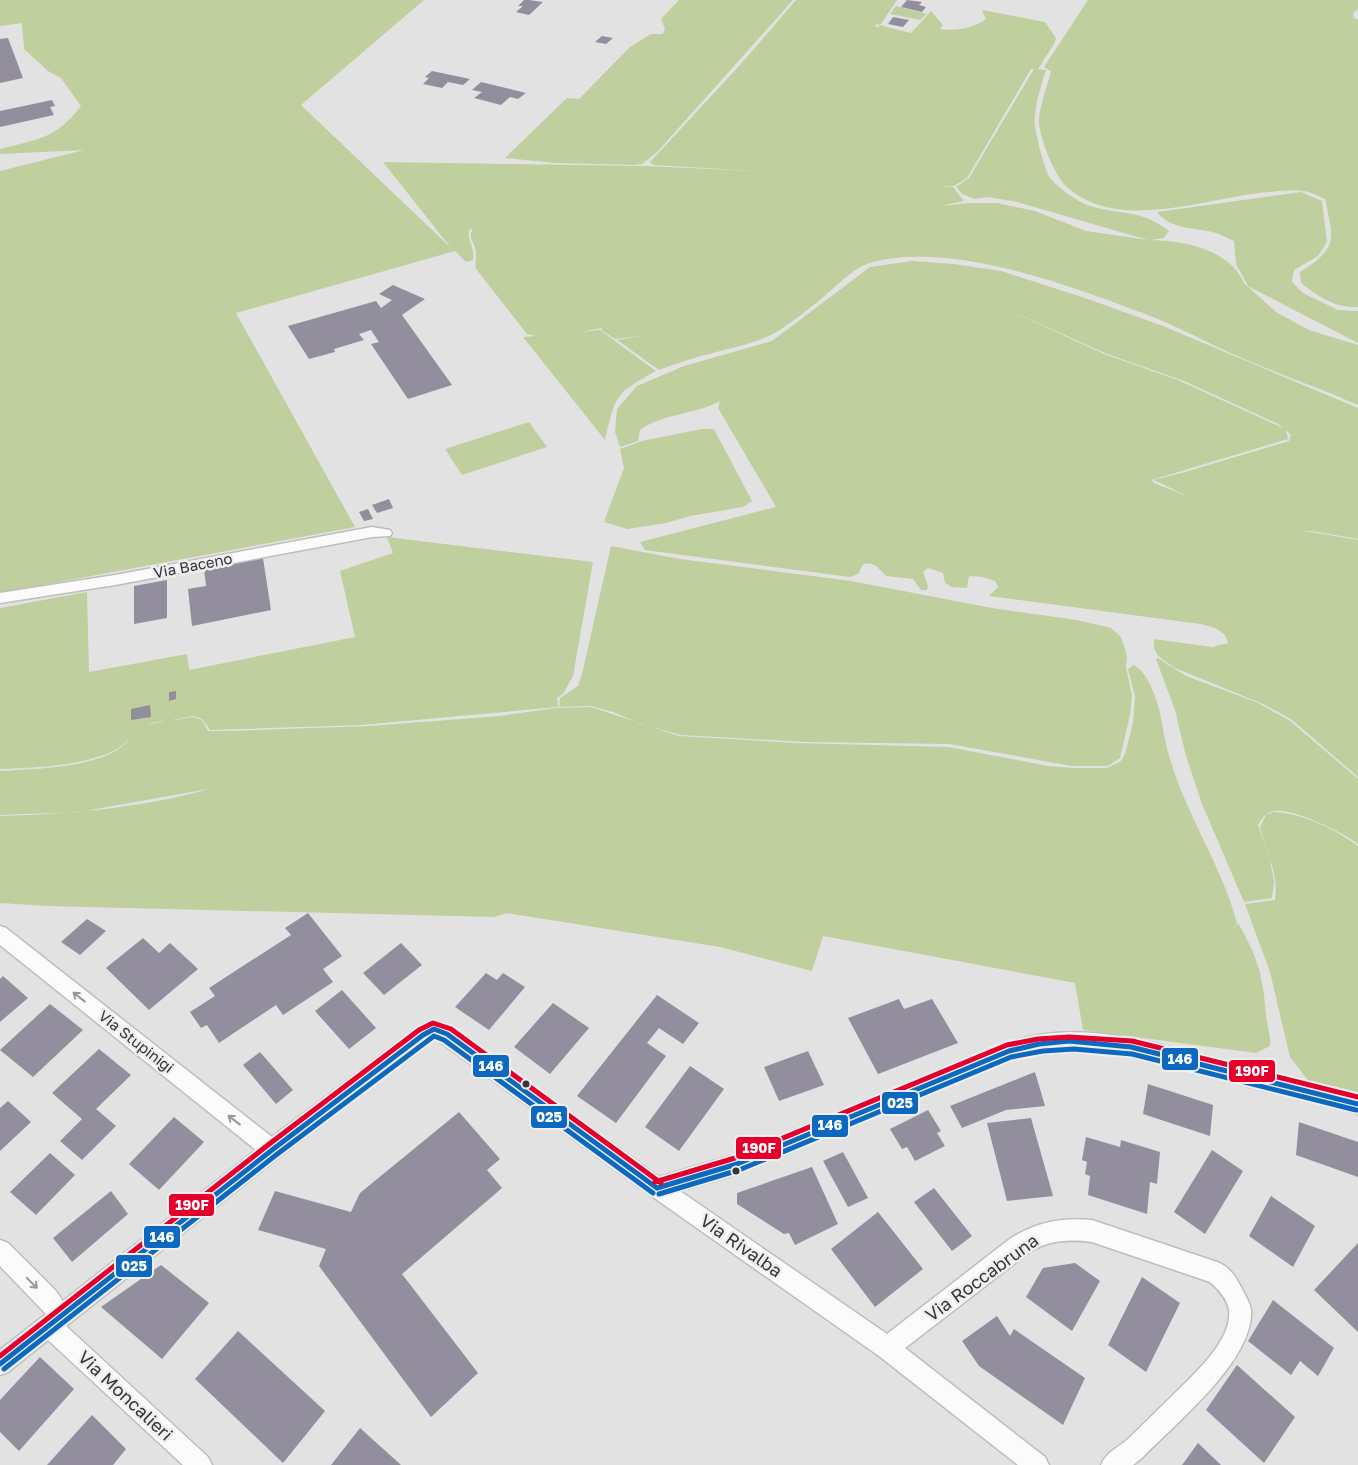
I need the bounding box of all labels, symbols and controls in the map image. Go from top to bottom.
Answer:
street label: Via Baceno [152,549,234,581]
one-way arrow [73,992,86,1003]
street label: Via Stupinigi [95,1006,178,1076]
line badge: 146 [1161,1047,1199,1071]
text: 146 [1168,1050,1193,1067]
line badge: 146 [472,1054,510,1078]
text: 146 [479,1057,504,1074]
line badge: 190F [1228,1059,1276,1083]
text: 190F [1235,1062,1269,1079]
unlabelled marker [521,1079,531,1089]
line badge: 025 [881,1091,919,1115]
text: 025 [887,1094,914,1111]
line badge: 025 [530,1105,568,1129]
text: 025 [536,1108,563,1125]
one-way arrow [228,1114,241,1125]
line badge: 146 [811,1114,849,1138]
text: 146 [818,1116,843,1133]
line badge: 190F [735,1136,782,1160]
text: 190F [742,1139,776,1156]
unlabelled marker [731,1166,741,1176]
line badge: 190F [168,1193,215,1217]
text: 190F [175,1196,209,1213]
street label: Via Rivalba [696,1209,787,1282]
line badge: 146 [143,1225,181,1249]
text: 146 [150,1228,175,1245]
street label: Via Roccabruna [921,1229,1042,1326]
line badge: 025 [115,1254,153,1278]
text: 025 [121,1257,148,1274]
one-way arrow [26,1277,38,1289]
street label: Via Moncalieri [74,1346,178,1445]

